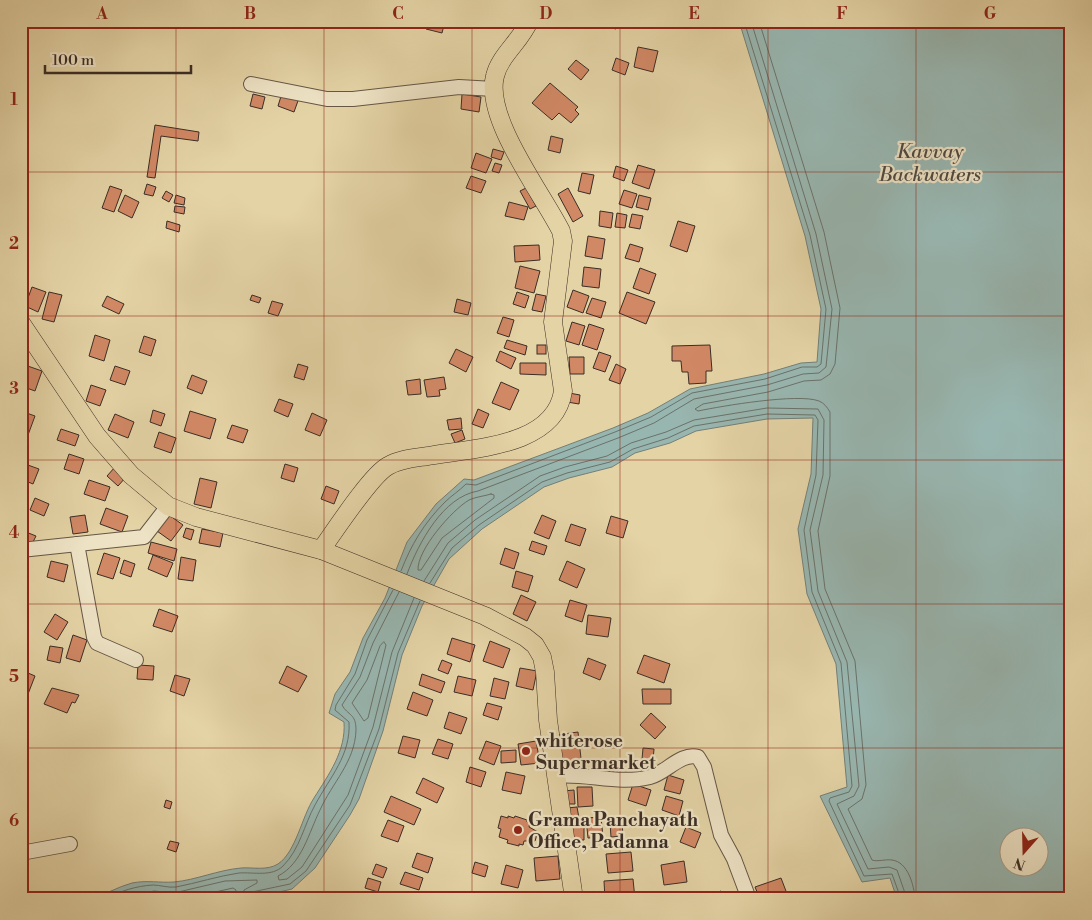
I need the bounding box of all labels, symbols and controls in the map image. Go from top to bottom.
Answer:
text: A [95,4,108,24]
text: B [244,4,256,24]
text: C [392,4,404,24]
text: D [540,4,553,24]
text: E [688,4,700,24]
text: F [836,4,848,24]
text: G [984,4,997,24]
scale bar [45,42,191,74]
text: 100 m [52,51,94,70]
text: 1 [10,90,18,110]
water label: Kavvay Backwaters [878,140,982,188]
text: 2 [9,234,19,254]
text: 3 [9,379,19,399]
text: 4 [9,523,20,543]
text: 5 [9,667,19,687]
place label: whiterose Supermarket [535,729,656,775]
marker: whiterose Supermarket [520,745,532,757]
place label: Grama Panchayath Office, Padanna [528,808,699,854]
text: 6 [9,811,19,831]
marker: Grama Panchayath Office, Padanna [512,824,524,836]
north arrow [1000,828,1050,878]
text: N [1012,853,1028,874]

